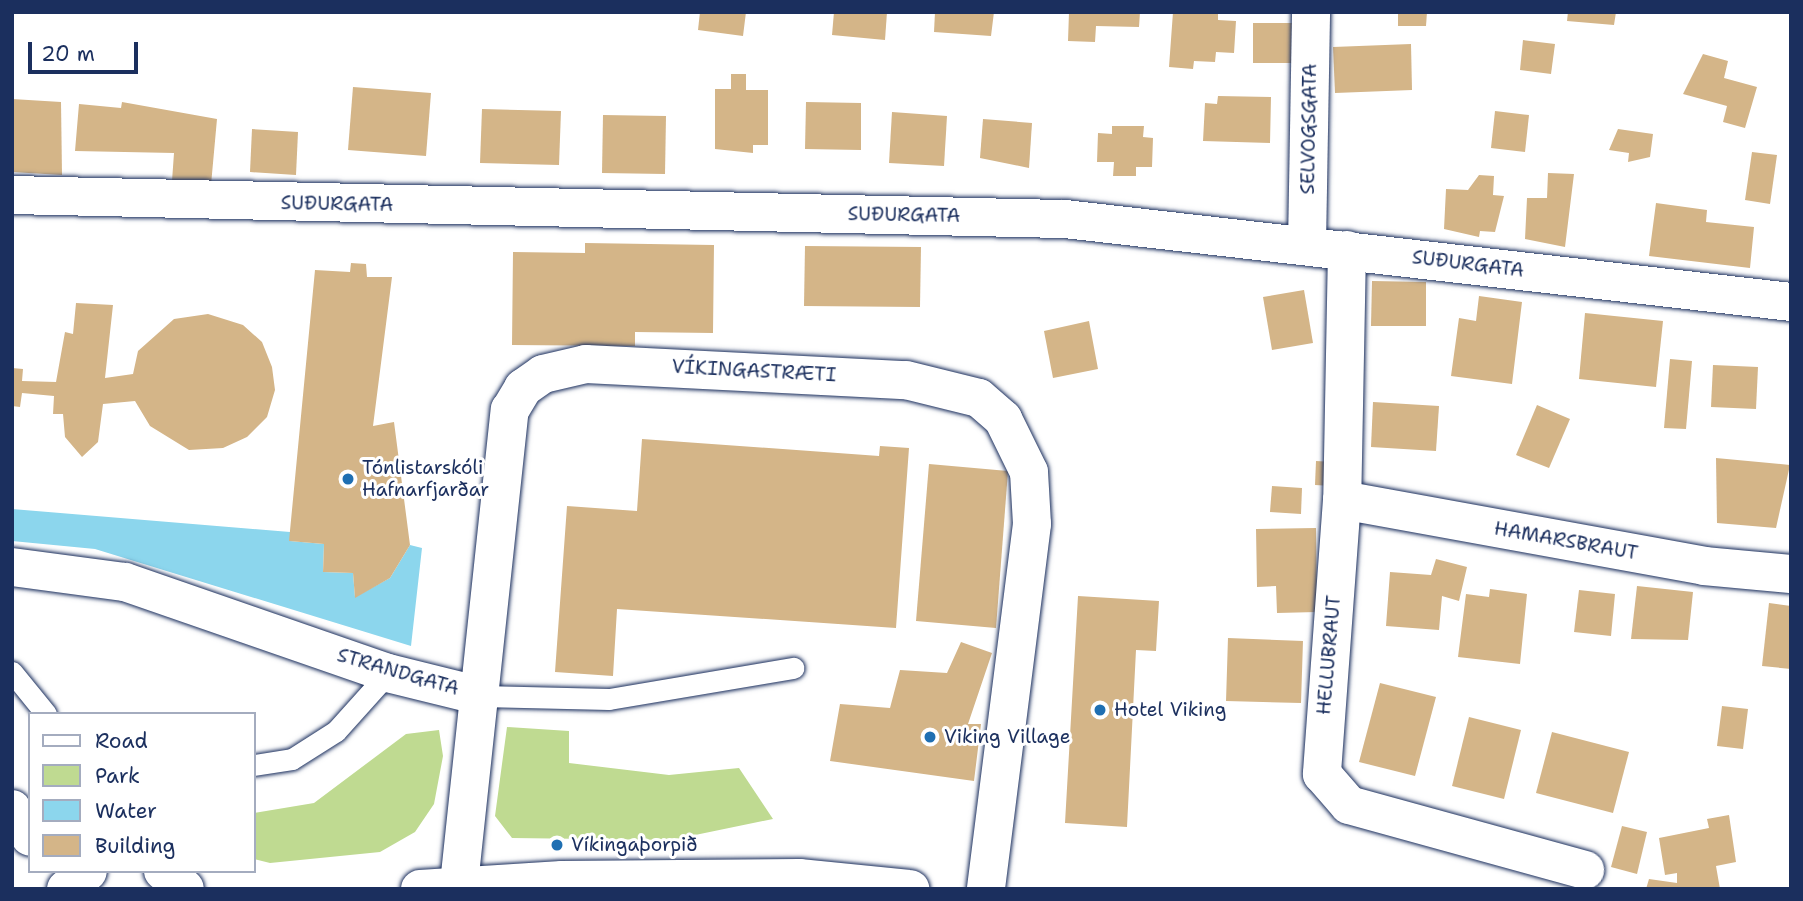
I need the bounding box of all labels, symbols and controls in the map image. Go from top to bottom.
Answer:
scale bar [32,28,142,72]
text: 20 m [41,40,95,68]
street label: SELVOGSGATA [1296,63,1322,195]
street label: SUÐURGATA [280,192,394,216]
street label: SUÐURGATA [847,203,961,227]
street label: SUÐURGATA [1411,246,1525,282]
street label: VÍKINGASTRÆTI [671,355,837,387]
place label: Tónlistarskóli Hafnarfjarðar [362,457,489,501]
marker: Tónlistarskóli Hafnarfjarðar [340,471,356,487]
street label: HAMARSBRAUT [1492,517,1640,565]
street label: HELLUBRAUT [1312,594,1346,716]
street label: STRANDGATA [335,644,461,700]
place label: Hotel Viking [1114,699,1226,721]
marker: Hotel Viking [1092,702,1108,718]
legend [28,712,256,873]
place label: Viking Village [944,726,1070,748]
text: Road [95,727,148,755]
marker: Viking Village [922,729,938,745]
text: Park [95,762,140,790]
text: Water [95,797,157,825]
text: Building [95,832,175,860]
place label: Víkingaþorpið [571,834,698,856]
marker: Víkingaþorpið [549,837,565,853]

